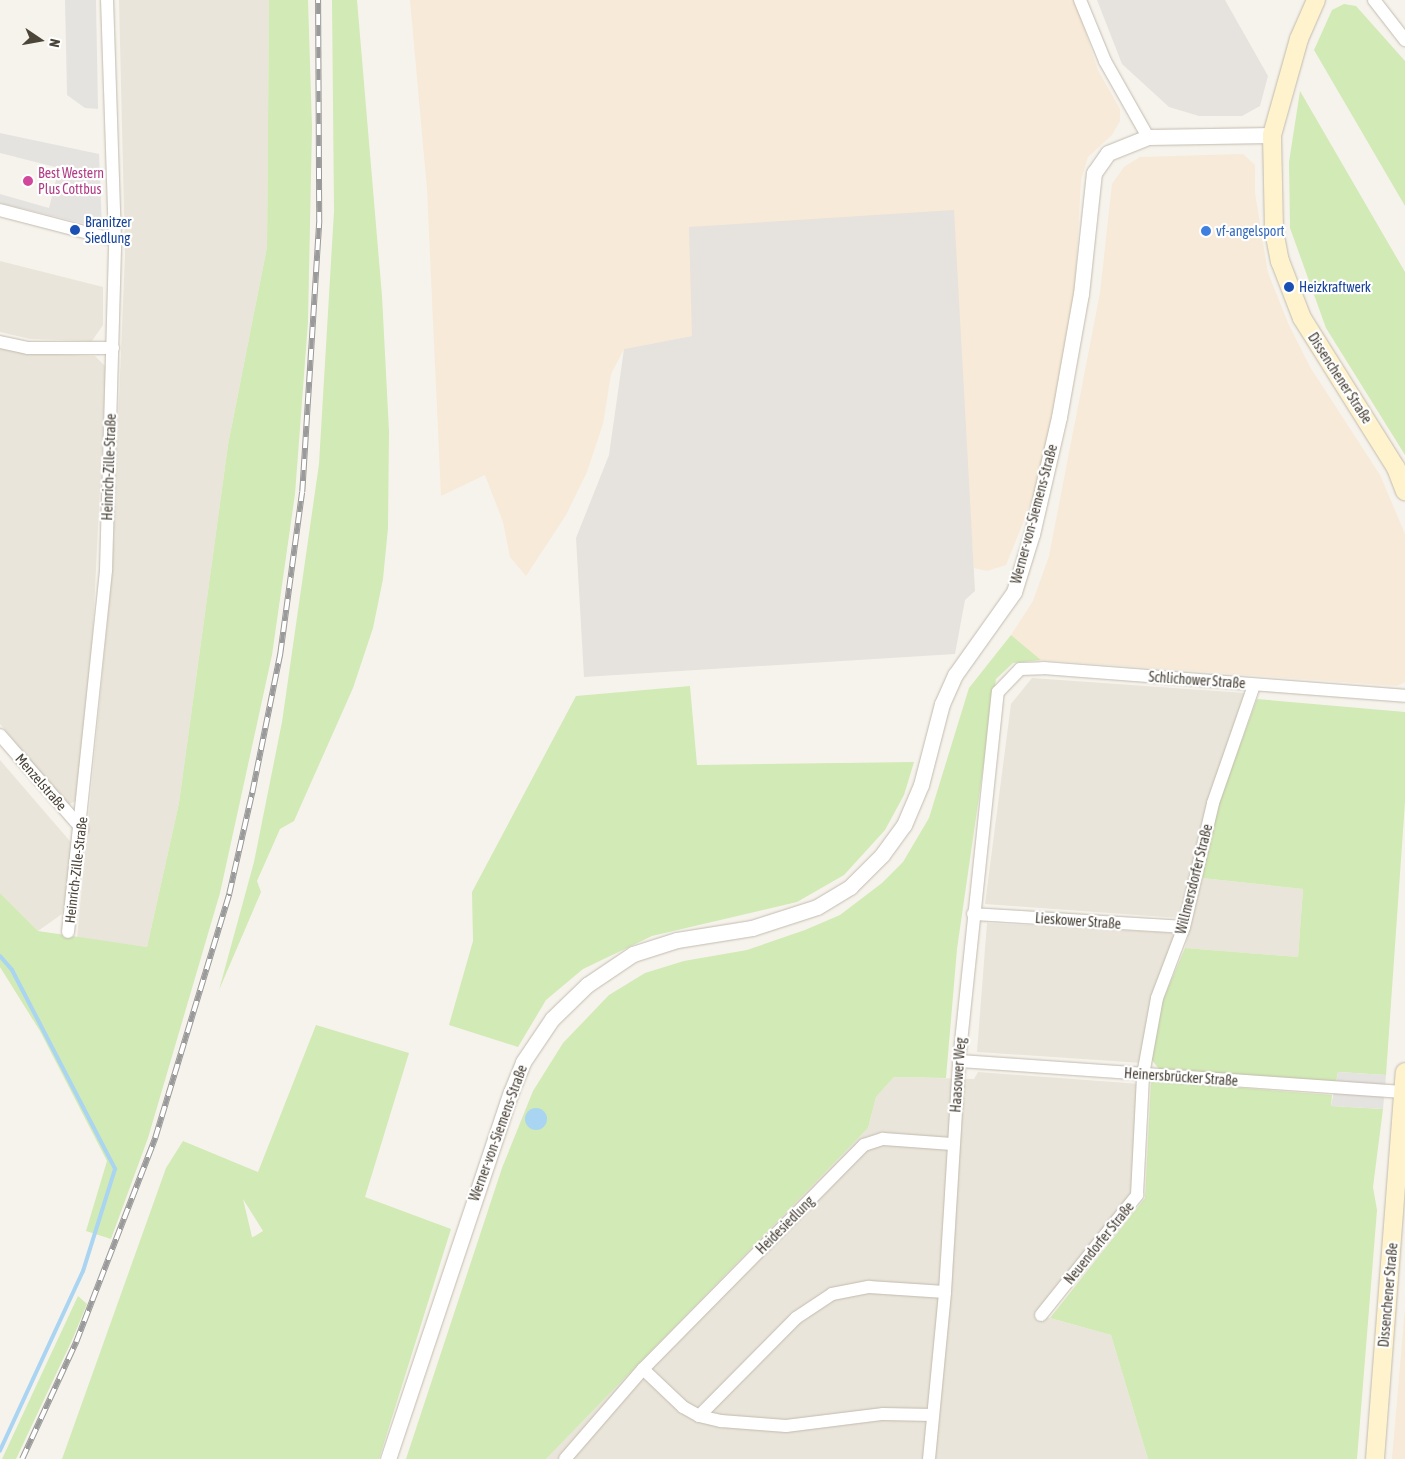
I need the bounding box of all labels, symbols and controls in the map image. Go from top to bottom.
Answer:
north arrow [15,15,65,65]
text: N [46,37,63,49]
place label: Best Western Plus Cottbus [38,165,104,198]
marker: Best Western Plus Cottbus [22,175,34,187]
place label: Branitzer Siedlung [85,214,131,246]
place label: vf-angelsport [1216,223,1284,239]
marker: Branitzer Siedlung [69,224,81,236]
marker: vf-angelsport [1200,225,1212,237]
place label: Heizkraftwerk [1299,279,1371,295]
marker: Heizkraftwerk [1283,281,1295,293]
street label: Dissenchener Straße [1304,329,1376,427]
street label: Heinrich-Zille-Straße [99,413,119,521]
street label: Werner-von-Siemens-Straße [1007,442,1061,586]
street label: Schlichower Straße [1148,668,1246,692]
street label: Menzelstraße [12,750,70,814]
street label: Heinrich-Zille-Straße [61,816,91,924]
street label: Willmersdorfer Straße [1172,822,1216,936]
street label: Lieskower Straße [1034,910,1122,932]
street label: Haasower Weg [947,1037,969,1113]
street label: Werner-von-Siemens-Straße [466,1063,530,1203]
street label: Heinersbrücker Straße [1123,1065,1239,1089]
street label: Heidesiedlung [753,1193,817,1257]
street label: Neuendorfer Straße [1061,1198,1137,1288]
street label: Dissenchener Straße [1375,1242,1401,1348]

